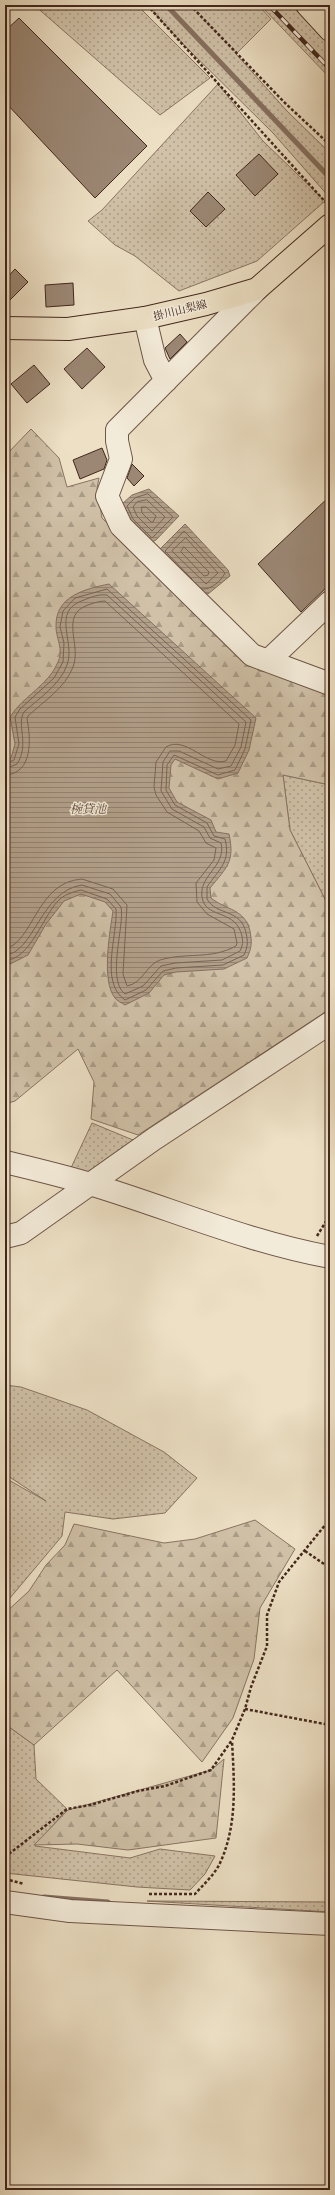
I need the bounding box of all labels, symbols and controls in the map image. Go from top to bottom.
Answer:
street label: 掛川山梨線 [152,298,208,323]
water label: 椀貸池 [70,802,108,816]

